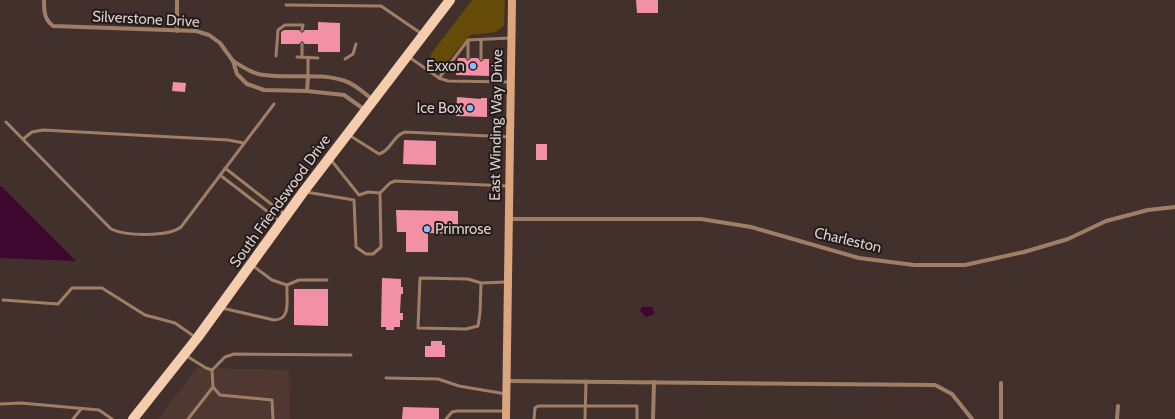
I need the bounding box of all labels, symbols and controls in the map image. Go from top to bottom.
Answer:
street label: Silverstone Drive [92,7,200,31]
street label: East Winding Way Drive [486,49,506,201]
place label: Exxon [426,57,465,75]
marker: Exxon [468,61,478,71]
place label: Ice Box [417,99,462,117]
marker: Ice Box [465,103,475,113]
street label: South Friendswood Drive [226,131,334,271]
place label: Primrose [435,220,492,238]
marker: Primrose [422,224,432,234]
street label: Charleston [813,224,883,256]

